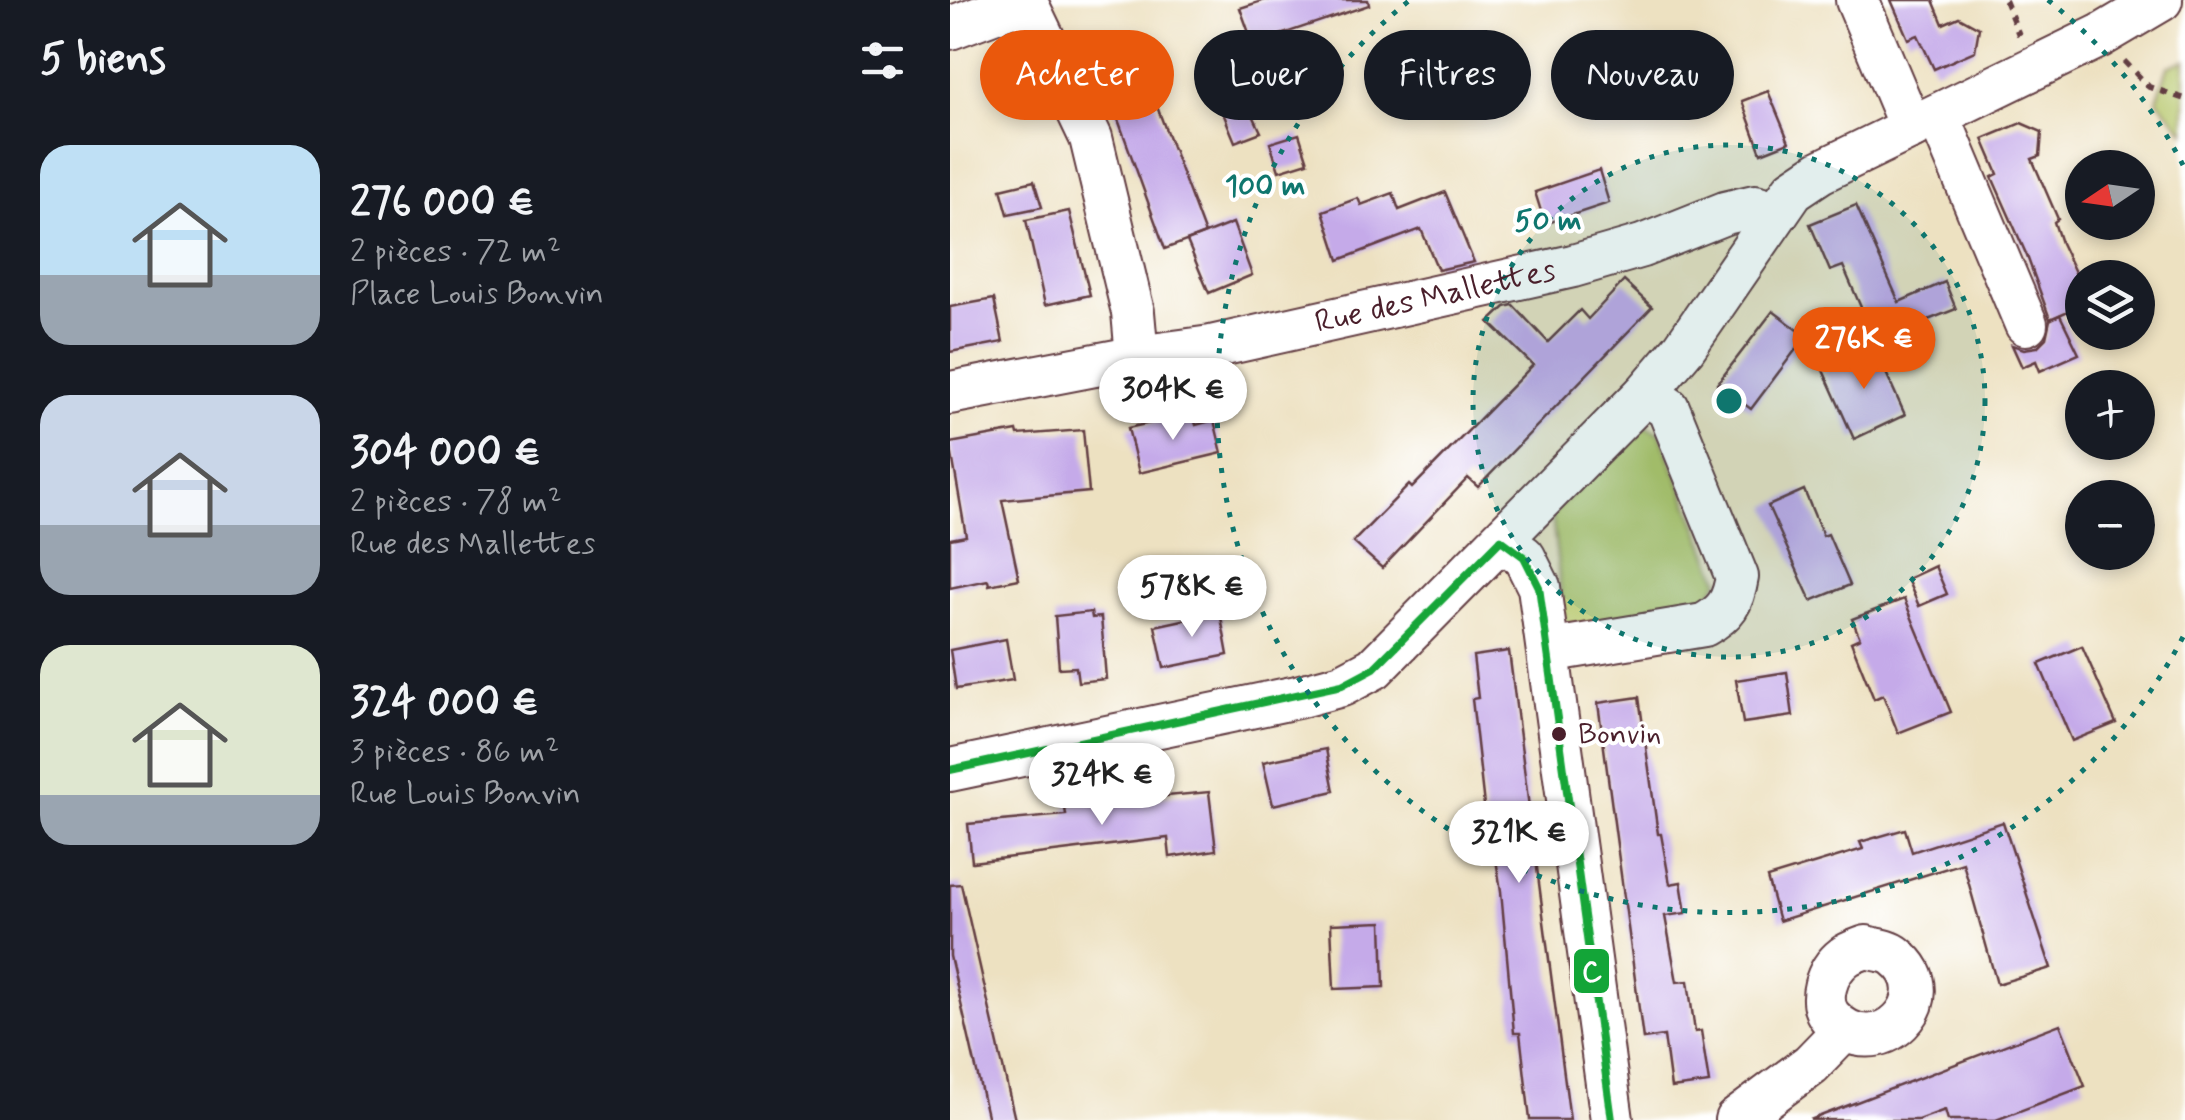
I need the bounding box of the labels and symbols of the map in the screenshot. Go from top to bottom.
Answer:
north arrow [2065,150,2155,240]
text: 100 m [1225,167,1305,206]
text: 50 m [1514,202,1582,241]
street label: Rue des Mallettes [1311,250,1560,344]
pin: 276K € [1783,307,1945,392]
pin: 304K € [1092,358,1254,443]
centre of rings [1711,383,1747,419]
pin: 578K € [1111,555,1273,640]
place label: Bonvin [1578,715,1661,754]
marker: Bonvin [1549,724,1569,744]
pin: 324K € [1021,743,1183,828]
pin: 321K € [1438,801,1600,886]
line badge: C [1572,947,1611,995]
text: C [1582,955,1602,992]

